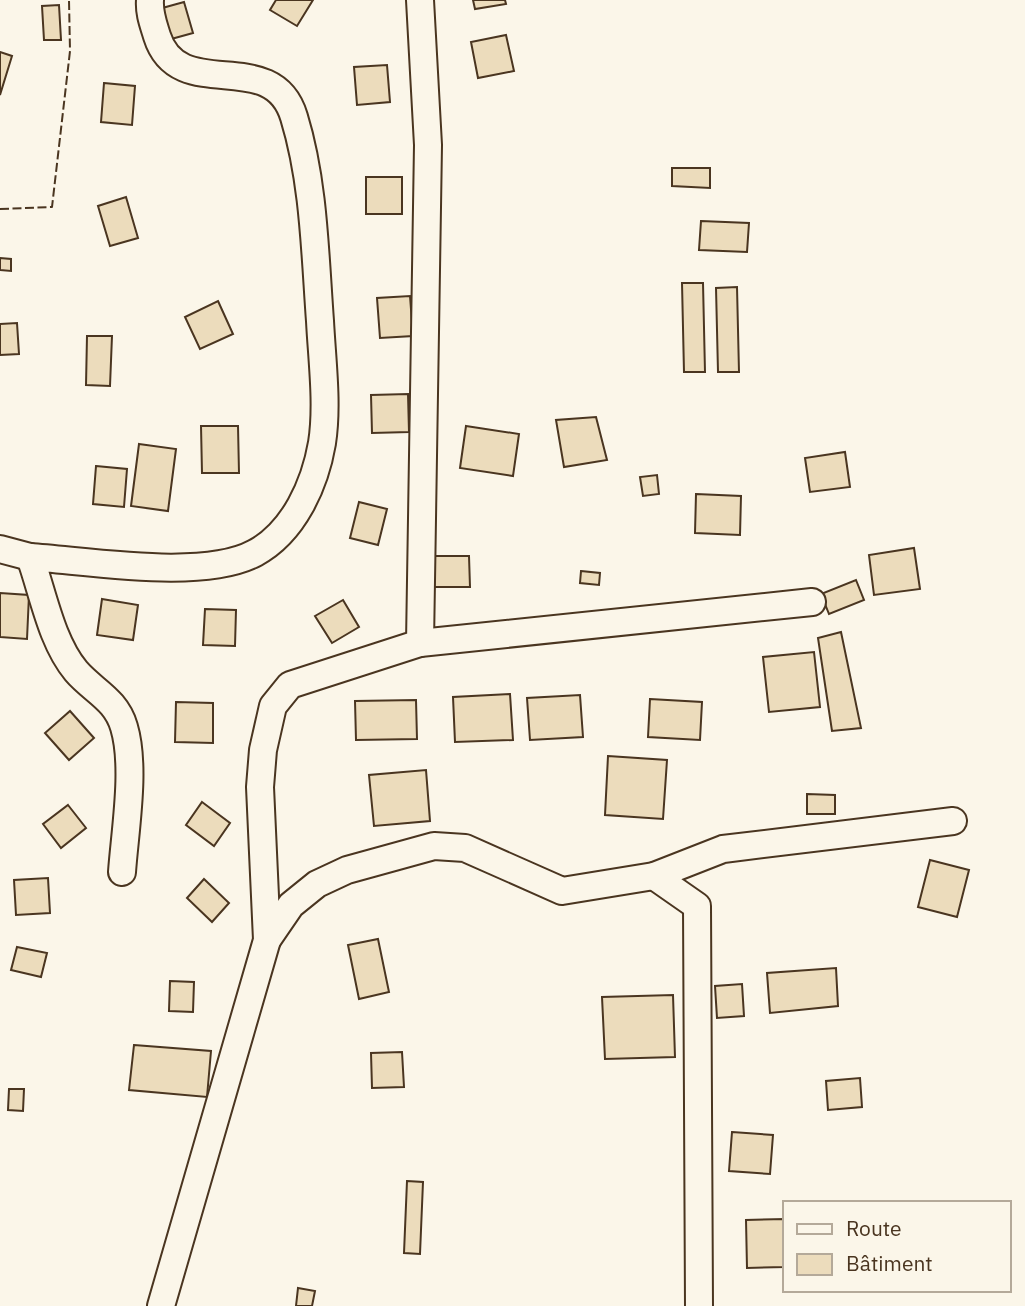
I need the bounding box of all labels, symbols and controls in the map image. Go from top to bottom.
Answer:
legend [783,1201,1011,1292]
text: Route [846,1214,902,1242]
text: Bâtiment [846,1249,933,1277]

